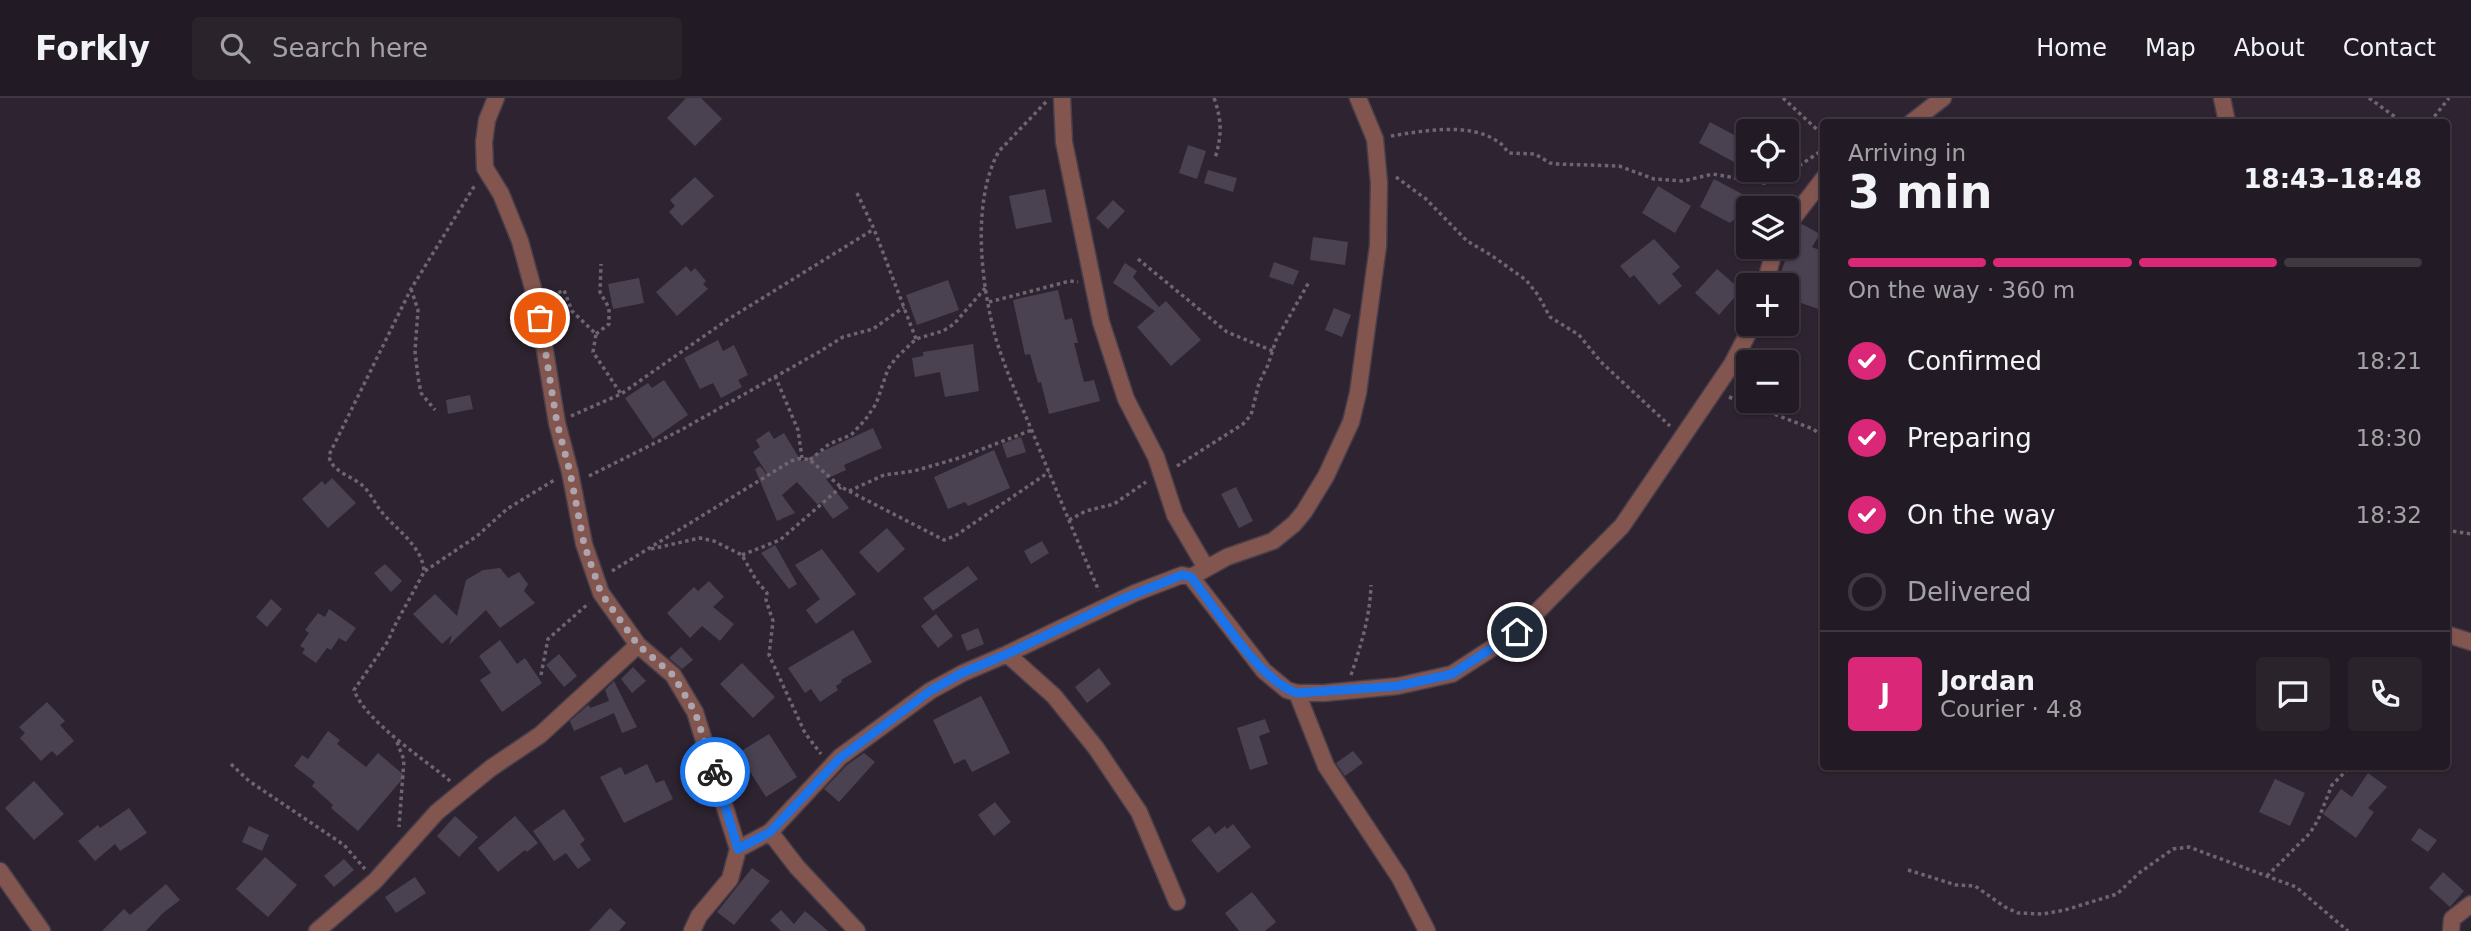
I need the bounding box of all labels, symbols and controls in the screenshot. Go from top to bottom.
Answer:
search box [192,17,682,80]
text: Forkly [35,29,150,68]
icon: search [216,29,254,67]
text: Search here [272,33,428,63]
text: Home [2036,34,2107,62]
text: Map [2145,34,2196,62]
text: About [2234,34,2305,62]
text: Contact [2343,34,2436,62]
map controls [1736,119,1799,413]
button: locate [1736,119,1799,182]
text: Arriving in [1848,140,1966,166]
text: 18:43–18:48 [2243,164,2422,194]
text: 3 min [1848,165,1992,219]
button: layers [1736,196,1799,259]
button: + [1736,273,1799,336]
text: On the way · 360 m [1848,277,2075,303]
pin [510,288,570,348]
icon: bag [521,299,559,337]
icon: check [1848,342,1886,380]
text: Confirmed [1907,346,2042,376]
text: 18:21 [2356,348,2422,374]
button: − [1736,350,1799,413]
icon: check [1848,419,1886,457]
text: Preparing [1907,423,2032,453]
text: 18:30 [2356,425,2422,451]
icon: check [1848,496,1886,534]
text: On the way [1907,500,2056,530]
text: 18:32 [2356,502,2422,528]
text: Delivered [1907,577,2031,607]
pin [1487,602,1547,662]
icon: home [1498,613,1536,651]
button: chat [2256,657,2330,731]
button: phone [2348,657,2422,731]
text: Jordan [1940,666,2035,696]
text: J [1880,679,1890,709]
text: Courier · 4.8 [1940,696,2083,722]
courier [680,737,750,807]
icon: bike [696,753,734,791]

